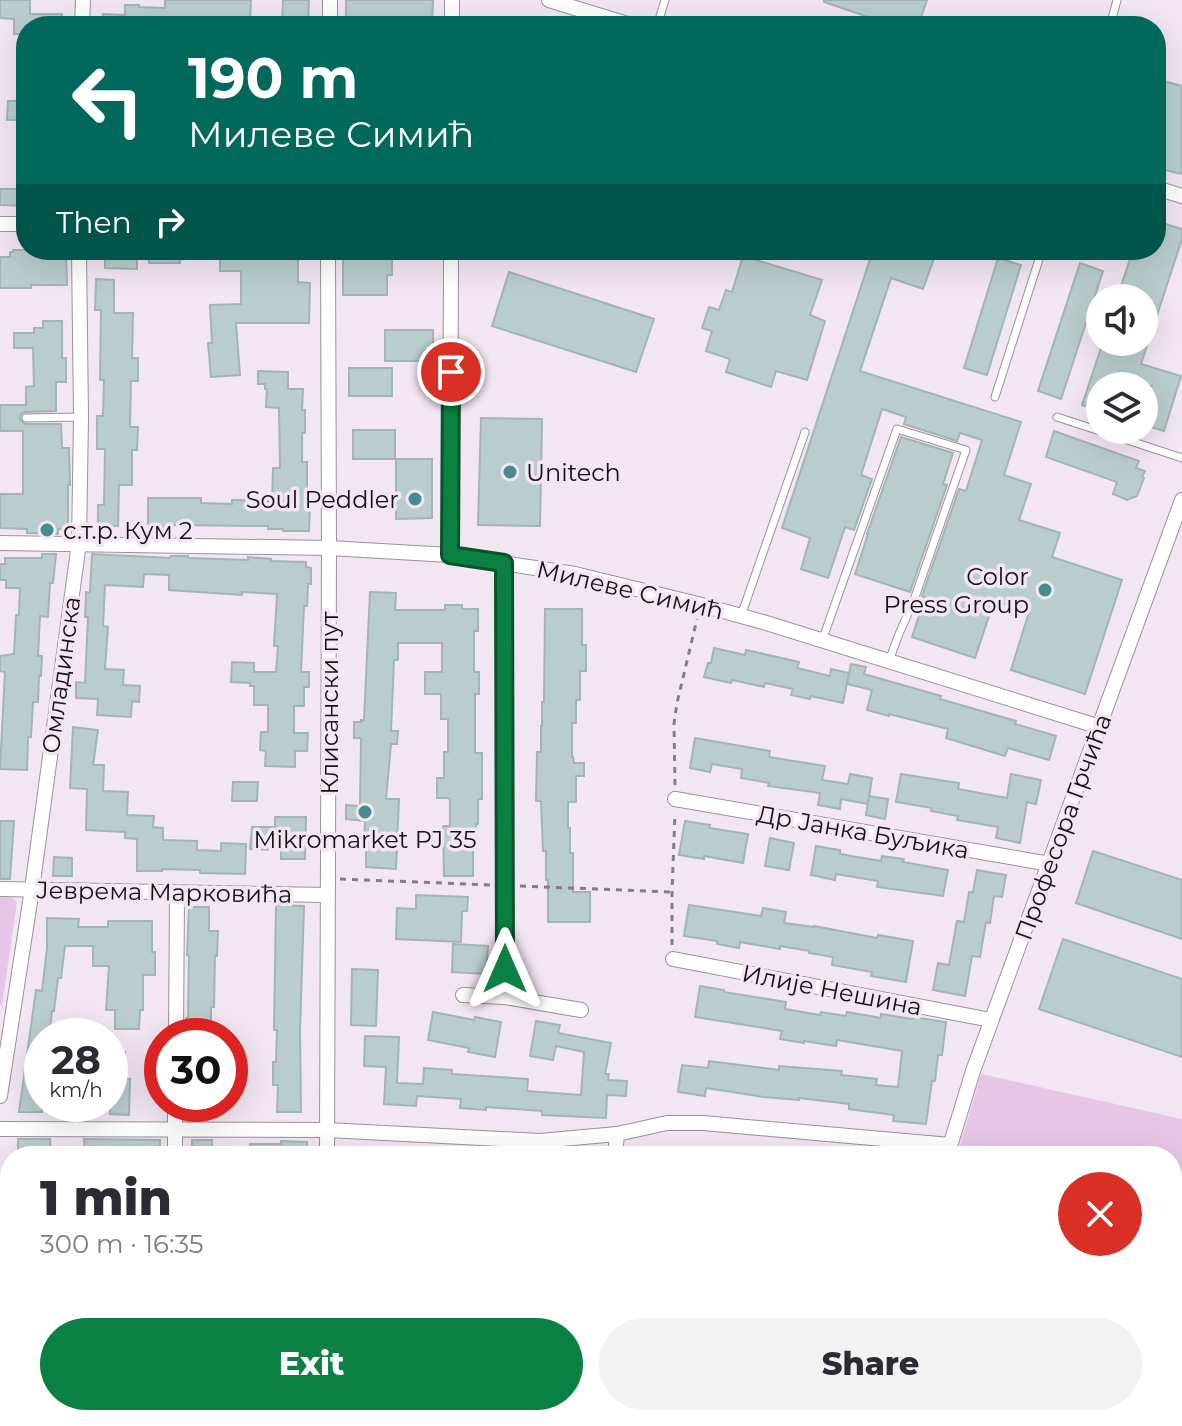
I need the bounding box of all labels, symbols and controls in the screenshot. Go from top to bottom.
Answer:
text: 190 m [188,44,358,112]
icon: left [56,48,160,152]
text: Милеве Симић [188,112,474,156]
icon: right [148,200,192,244]
text: Then [56,204,132,241]
map controls [1086,284,1158,444]
button: sound [1086,284,1158,356]
pin [417,338,485,406]
icon: arrive [429,350,473,394]
button: layers [1086,372,1158,444]
place label: Unitech [526,458,621,487]
marker: Unitech [501,463,519,481]
place label: Soul Peddler [246,485,399,514]
marker: Soul Peddler [406,490,424,508]
place label: с.т.р. Кум 2 [63,516,193,545]
marker: с.т.р. Кум 2 [38,521,56,539]
street label: Милеве Симић [534,554,726,626]
place label: Color Press Group [883,562,1029,619]
marker: Color Press Group [1036,581,1054,599]
street label: Омладинска [36,595,86,755]
street label: Клисански пут [315,611,344,795]
street label: Професора Грчића [1009,710,1117,944]
street label: Др Јанка Буљика [755,799,971,865]
marker: Mikromarket PJ 35 [356,803,374,821]
place label: Mikromarket PJ 35 [254,825,476,854]
street label: Јеврема Марковића [36,875,292,909]
position arrow [463,927,547,1011]
street label: Илије Нешина [740,958,924,1022]
speed limit sign: 30 [144,1018,248,1122]
text: 28 [51,1035,101,1084]
text: km/h [49,1078,103,1102]
text: 1 min [40,1169,172,1227]
button: close [1058,1172,1142,1256]
text: 300 m · 16:35 [40,1228,204,1260]
button: Exit [40,1318,583,1410]
button: Share [599,1318,1142,1410]

